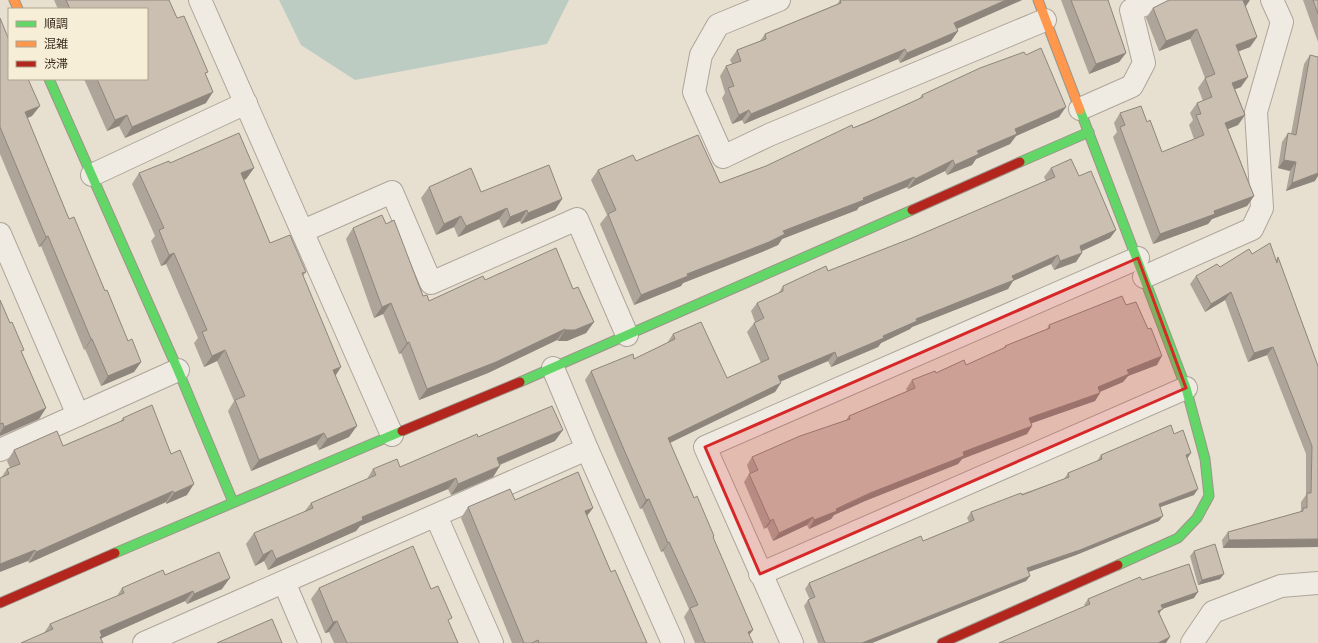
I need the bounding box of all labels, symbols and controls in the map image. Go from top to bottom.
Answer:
legend [8,8,148,80]
text: 順調 [44,16,68,31]
text: 混雑 [44,36,68,51]
text: 渋滞 [44,56,68,71]

